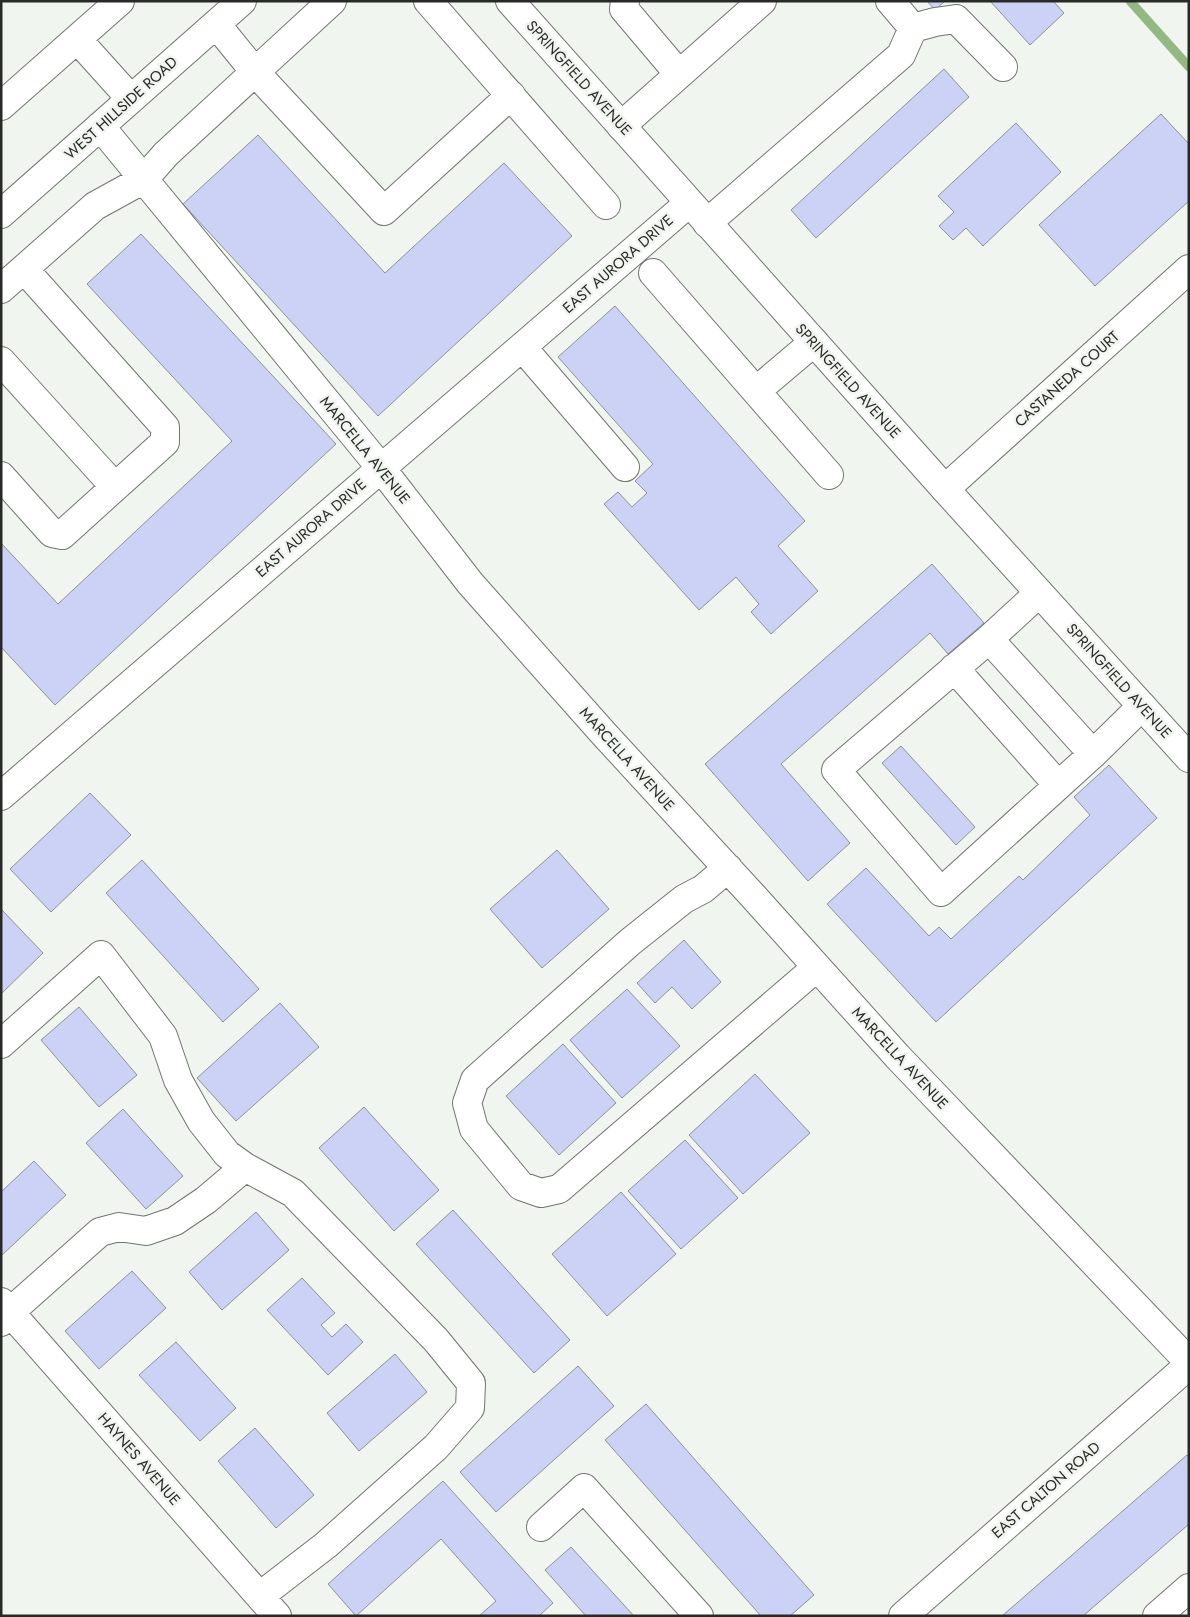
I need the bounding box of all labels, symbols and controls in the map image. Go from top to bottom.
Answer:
street label: SPRINGFIELD AVENUE [521,15,637,141]
street label: WEST HILLSIDE ROAD [60,51,182,165]
street label: EAST AURORA DRIVE [558,210,678,318]
street label: SPRINGFIELD AVENUE [790,318,906,444]
street label: CASTANEDA COURT [1010,326,1124,432]
street label: MARCELLA AVENUE [315,391,415,509]
street label: EAST AURORA DRIVE [251,474,371,582]
street label: SPRINGFIELD AVENUE [1061,618,1177,744]
street label: MARCELLA AVENUE [574,702,680,816]
street label: MARCELLA AVENUE [847,1002,953,1114]
street label: HAYNES AVENUE [93,1408,185,1510]
street label: EAST CALTON ROAD [987,1437,1105,1543]

